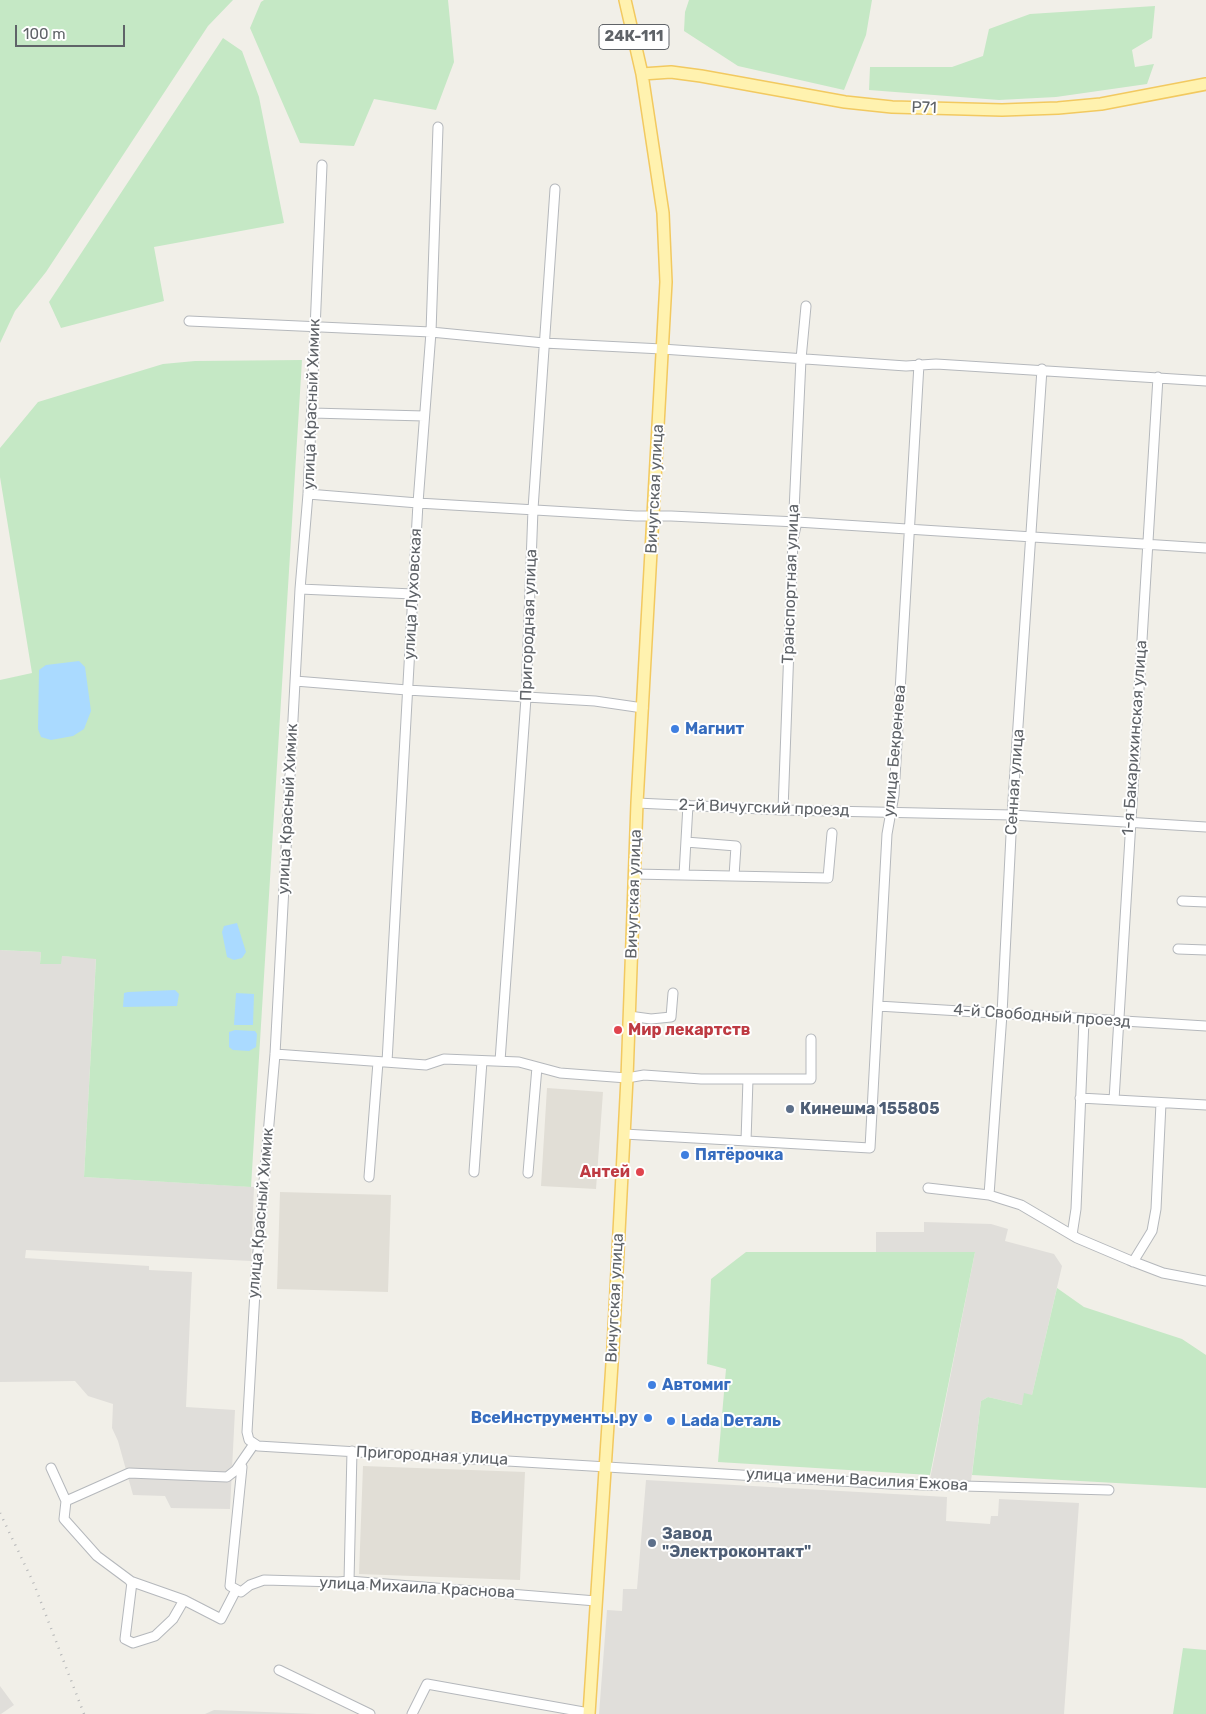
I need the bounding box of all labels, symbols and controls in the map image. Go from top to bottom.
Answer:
scale bar [18,15,128,47]
road number: 24К-111 [599,24,669,50]
text: 100 m [23,25,65,43]
street label: Р71 [911,98,937,118]
street label: улица Красный Химик [299,318,325,490]
street label: Вичугская улица [642,424,668,554]
street label: Транспортная улица [779,504,803,664]
street label: улица Луховская [400,528,426,660]
street label: Пригородная улица [517,549,541,701]
street label: 1-я Бакарихинская улица [1119,640,1151,836]
street label: улица Бекренева [880,684,910,818]
place label: Магнит [685,719,744,739]
street label: улица Красный Химик [274,723,302,895]
marker: Магнит [669,723,681,735]
street label: Сенная улица [1002,728,1028,836]
street label: 2-й Вичугский проезд [678,795,850,821]
street label: Вичугская улица [622,829,646,959]
street label: 4-й Свободный проезд [953,1000,1131,1032]
place label: Мир лекартств [628,1020,750,1040]
marker: Мир лекартств [612,1024,624,1036]
place label: Кинешма 155805 [800,1099,940,1119]
marker: Кинешма 155805 [784,1103,796,1115]
street label: улица Красный Химик [244,1127,278,1299]
place label: Пятёрочка [695,1145,784,1165]
marker: Пятёрочка [679,1149,691,1161]
place label: Антей [580,1162,630,1182]
marker: Антей [634,1166,646,1178]
street label: Вичугская улица [602,1233,628,1363]
place label: Автомиг [662,1375,731,1395]
marker: Автомиг [646,1379,658,1391]
place label: ВсеИнструменты.ру [471,1408,638,1428]
place label: Lada Dеталь [681,1411,781,1431]
marker: ВсеИнструменты.ру [642,1412,654,1424]
marker: Lada Dеталь [665,1415,677,1427]
street label: Пригородная улица [356,1442,508,1470]
street label: улица имени Василия Ежова [746,1465,968,1495]
place label: Завод "Электроконтакт" [662,1524,811,1562]
marker: Завод "Электроконтакт" [646,1537,658,1549]
street label: улица Михаила Краснова [319,1573,515,1603]

